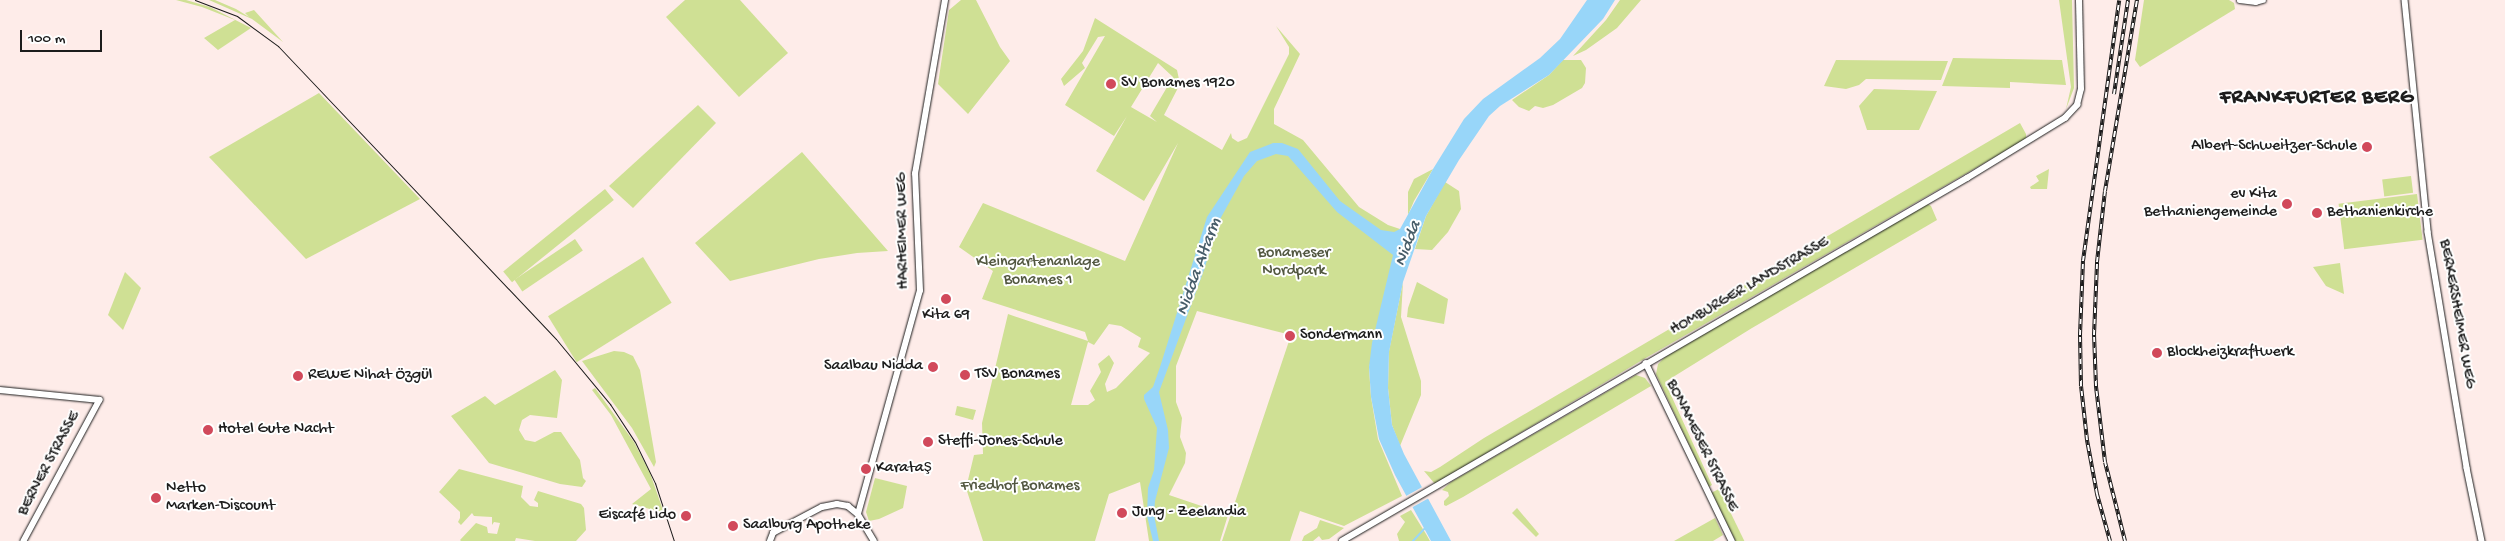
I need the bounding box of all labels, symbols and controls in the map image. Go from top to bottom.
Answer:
scale bar [22,20,105,52]
text: 100 m [28,30,65,48]
place label: SV Bonames 1920 [1121,74,1235,94]
marker: SV Bonames 1920 [1105,78,1117,90]
district label: FRANKFURTER BERG [2218,86,2416,112]
place label: Albert-Schweitzer-Schule [2191,137,2357,157]
marker: Albert-Schweitzer-Schule [2361,141,2373,153]
street label: HARHEIMER WEG [893,172,915,290]
place label: ev Kita Bethaniengemeinde [2144,185,2277,223]
marker: ev Kita Bethaniengemeinde [2281,198,2293,210]
place label: Bethanienkirche [2327,203,2433,223]
marker: Bethanienkirche [2311,207,2323,219]
water label: Nidda Altarm [1172,215,1228,319]
water label: Nidda [1391,218,1427,270]
street label: HOMBURGER LANDSTRASSE [1667,234,1833,340]
street label: BERKERSHEIMER WEG [2433,238,2479,390]
park label: Bonameser Nordpark [1258,244,1330,282]
park label: Kleingartenanlage Bonames 1 [976,253,1100,291]
marker: Kita 69 [940,293,952,305]
place label: Kita 69 [922,306,970,326]
place label: Sondermann [1300,326,1382,346]
marker: Sondermann [1284,330,1296,342]
place label: Blockheizkraftwerk [2167,343,2294,363]
marker: Blockheizkraftwerk [2151,347,2163,359]
place label: Saalbau Nidda [824,357,923,377]
marker: Saalbau Nidda [927,361,939,373]
place label: TSV Bonames [975,365,1060,385]
place label: REWE Nihat Özgül [308,366,432,386]
marker: TSV Bonames [959,369,971,381]
marker: REWE Nihat Özgül [292,370,304,382]
street label: BONAMESER STRASSE [1661,377,1741,515]
street label: BERNER STRASSE [14,409,86,519]
place label: Hotel Gute Nacht [218,420,334,440]
marker: Hotel Gute Nacht [202,424,214,436]
place label: Steffi-Jones-Schule [938,432,1063,452]
marker: Steffi-Jones-Schule [922,436,934,448]
place label: Karataş [876,459,932,479]
marker: Karataş [860,463,872,475]
park label: Friedhof Bonames [960,477,1080,497]
place label: Netto Marken-Discount [166,479,275,517]
marker: Netto Marken-Discount [150,492,162,504]
place label: Jung - Zeelandia [1132,503,1246,523]
place label: Eiscafé Lido [598,506,676,526]
marker: Jung - Zeelandia [1116,507,1128,519]
marker: Eiscafé Lido [680,510,692,522]
place label: Saalburg Apotheke [743,516,871,536]
marker: Saalburg Apotheke [727,520,739,532]

